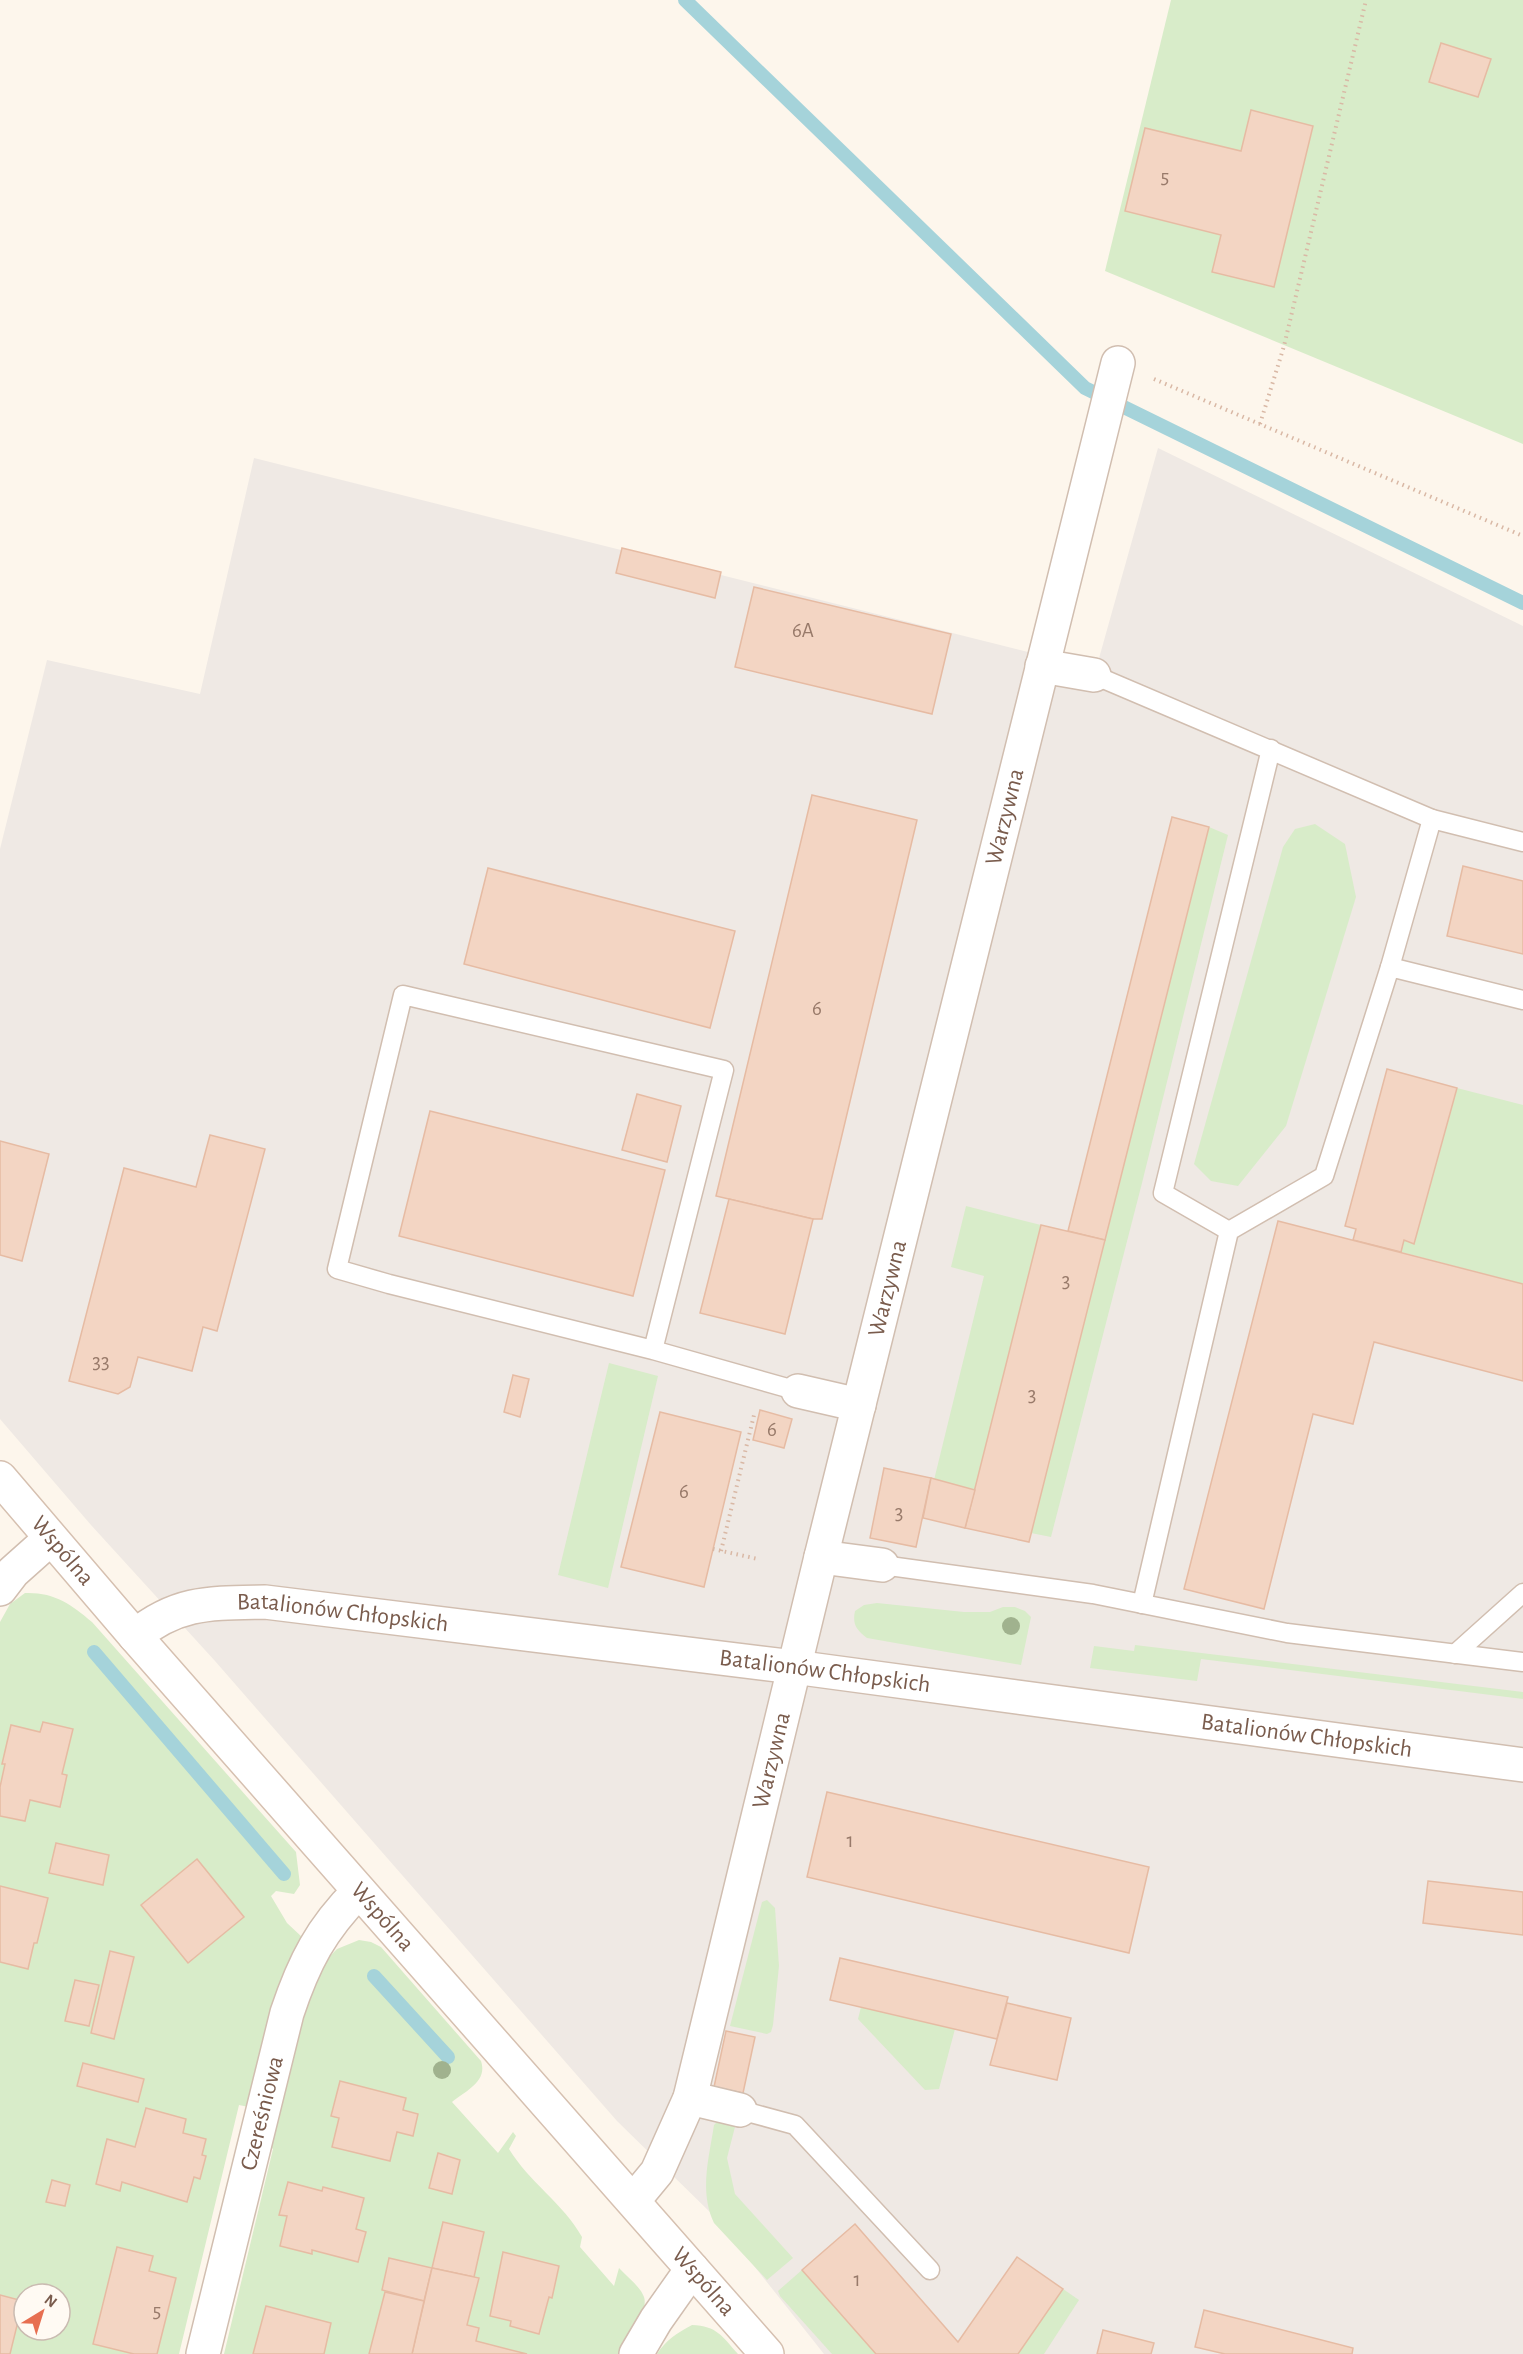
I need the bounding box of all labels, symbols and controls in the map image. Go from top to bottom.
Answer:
house number: 5 [1161,166,1169,187]
house number: 6A [792,620,814,641]
street label: Warzywna [982,766,1029,868]
house number: 6 [812,998,822,1019]
street label: Warzywna [864,1238,911,1339]
house number: 3 [1062,1270,1070,1291]
house number: 33 [92,1351,110,1372]
house number: 3 [1028,1384,1036,1405]
house number: 6 [767,1419,777,1440]
house number: 6 [679,1481,689,1502]
house number: 3 [895,1502,903,1523]
street label: Wspólna [26,1512,98,1590]
street label: Batalionów Chłopskich [237,1590,450,1636]
street label: Batalionów Chłopskich [718,1646,932,1697]
street label: Warzywna [748,1710,795,1811]
street label: Batalionów Chłopskich [1200,1710,1414,1762]
house number: 1 [846,1830,854,1851]
street label: Wspólna [346,1878,419,1956]
street label: Czereśniowa [237,2054,288,2173]
street label: Wspólna [667,2243,740,2321]
house number: 1 [853,2269,861,2290]
north arrow [12,2282,72,2342]
text: N [41,2291,60,2311]
house number: 5 [153,2300,161,2321]

